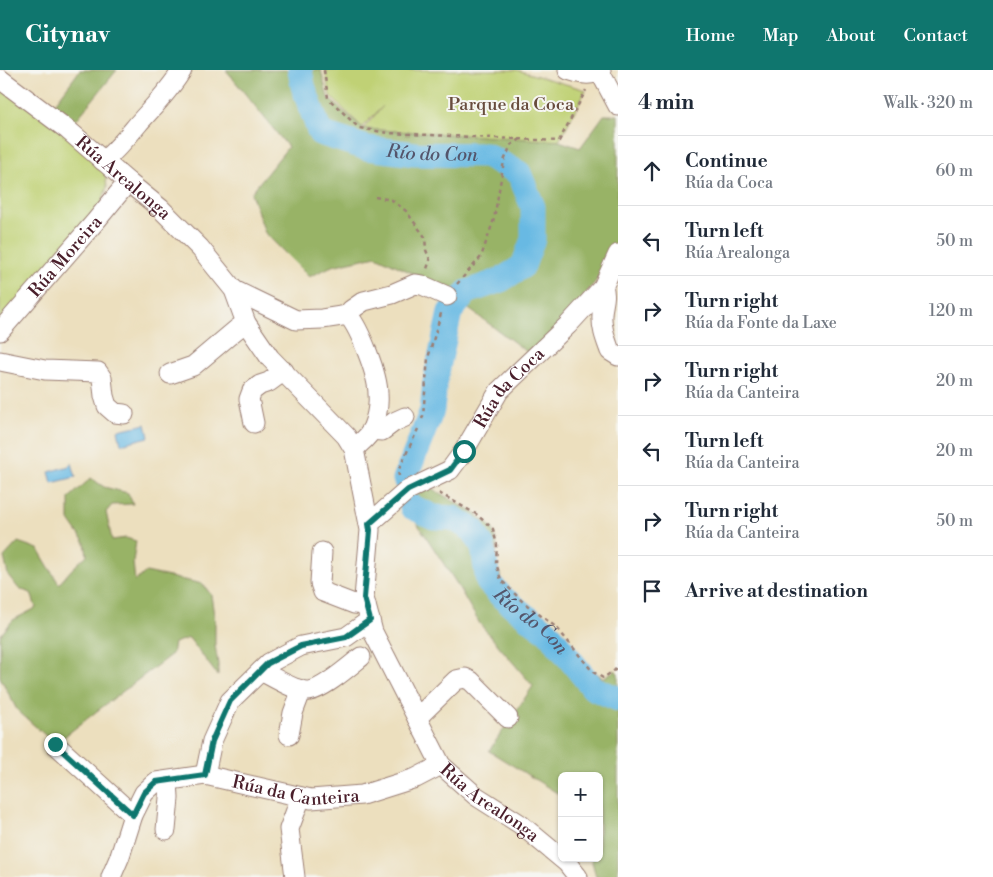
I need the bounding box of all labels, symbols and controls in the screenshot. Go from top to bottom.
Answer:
text: Citynav [25,20,110,50]
text: Home [686,24,735,47]
text: Map [763,24,799,47]
text: About [827,24,876,47]
text: Contact [904,24,968,47]
text: 4 min [638,90,694,116]
park label: Parque da Coca [448,93,575,116]
text: Walk · 320 m [883,93,973,113]
street label: Rúa Arealonga [71,130,177,225]
water label: Río do Con [384,138,478,167]
text: Continue [685,149,768,173]
icon: ahead [638,157,666,185]
text: 60 m [935,161,973,181]
text: Rúa da Coca [685,173,773,193]
street label: Rúa Moreira [23,210,108,302]
text: Turn left [685,219,764,243]
icon: left [638,227,666,255]
text: 50 m [936,231,973,251]
text: Rúa Arealonga [685,243,790,263]
text: Turn right [685,289,778,313]
icon: right [638,297,666,325]
text: 120 m [929,301,973,321]
text: Rúa da Fonte da Laxe [685,313,837,333]
street label: Rúa da Coca [468,342,550,432]
text: Turn right [685,359,778,383]
icon: right [638,367,666,395]
text: 20 m [936,371,973,391]
text: Rúa da Canteira [685,383,800,403]
text: Turn left [685,429,764,453]
icon: left [638,437,666,465]
route start [453,440,476,463]
text: 20 m [936,441,973,461]
text: Rúa da Canteira [685,453,800,473]
text: Turn right [685,499,778,523]
icon: right [638,507,666,535]
text: 50 m [936,511,973,531]
text: Rúa da Canteira [685,523,800,543]
icon: arrive [638,577,666,605]
text: Arrive at destination [685,579,868,603]
water label: Río do Con [487,582,574,660]
route end [44,733,67,756]
street label: Rúa Arealonga [435,758,545,847]
street label: Rúa da Canteira [230,770,361,810]
map controls [558,772,603,862]
button: + [558,772,603,817]
button: − [558,817,603,862]

